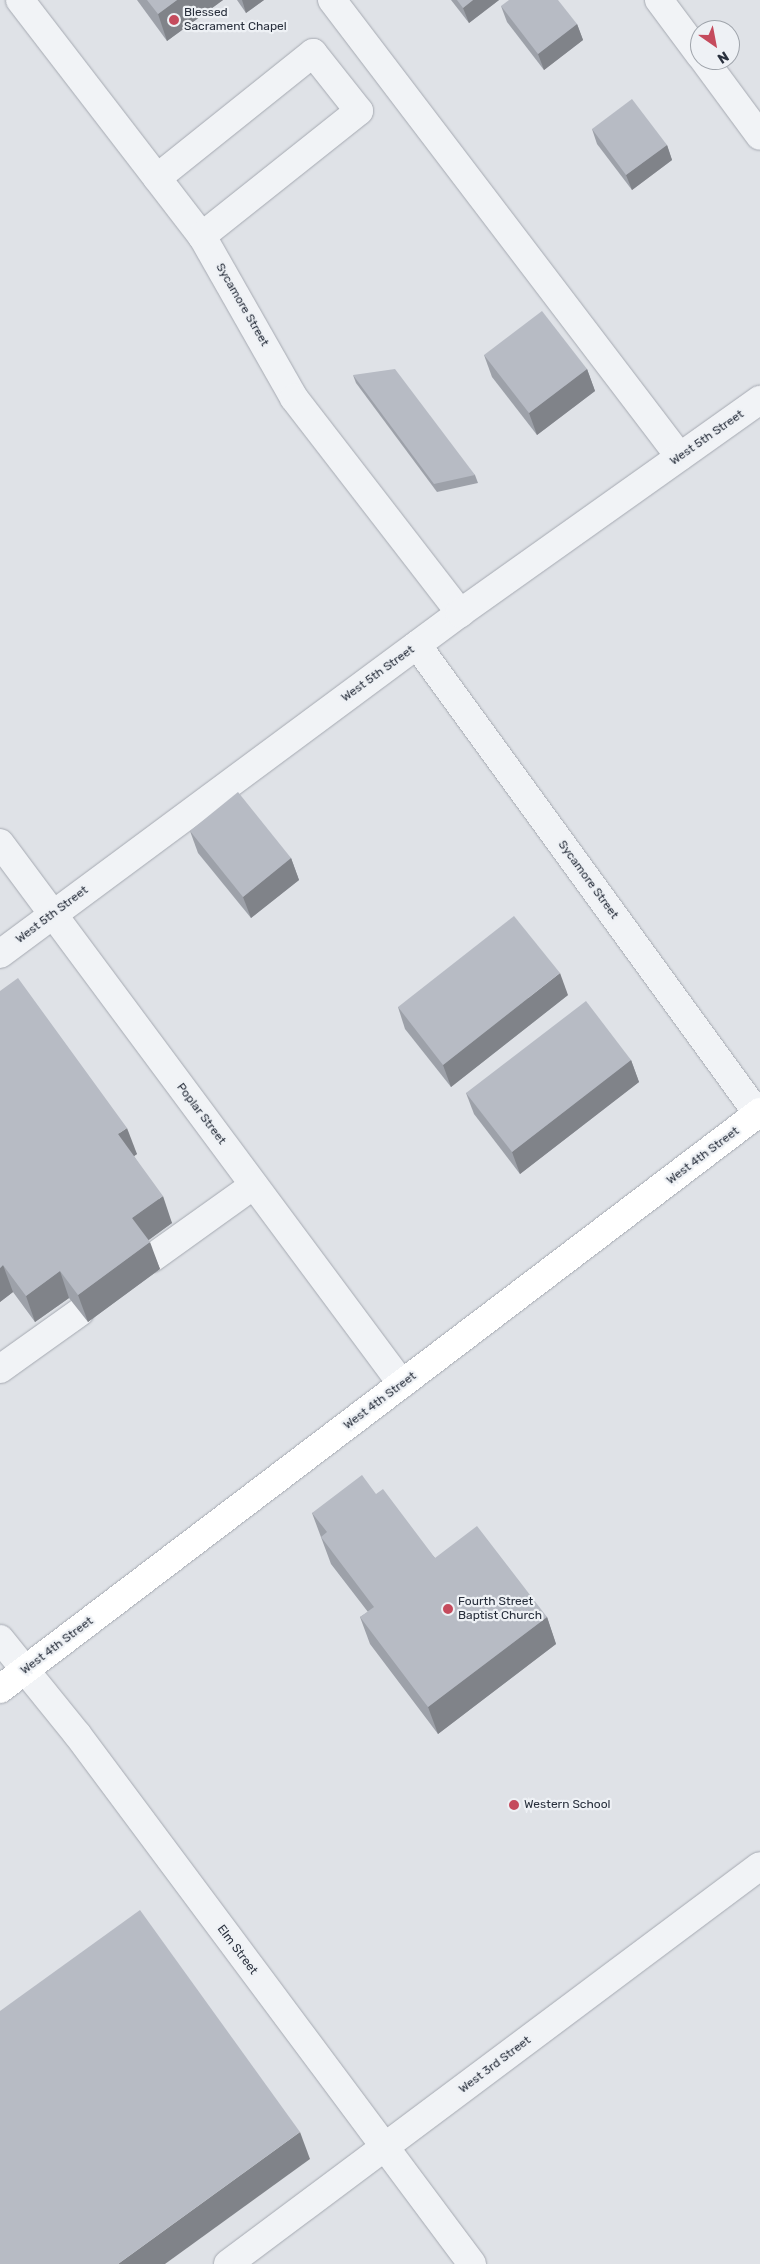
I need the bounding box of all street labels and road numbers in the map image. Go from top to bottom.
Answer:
street label: Sycamore Street [212,261,272,349]
street label: West 5th Street [667,407,747,469]
street label: West 5th Street [339,643,417,705]
street label: Sycamore Street [555,838,621,922]
street label: West 5th Street [13,883,91,947]
street label: Poplar Street [173,1080,229,1148]
street label: West 4th Street [664,1124,742,1188]
street label: West 4th Street [341,1369,419,1433]
street label: West 4th Street [18,1614,96,1678]
street label: Elm Street [214,1922,260,1978]
street label: West 3rd Street [456,2033,534,2097]

